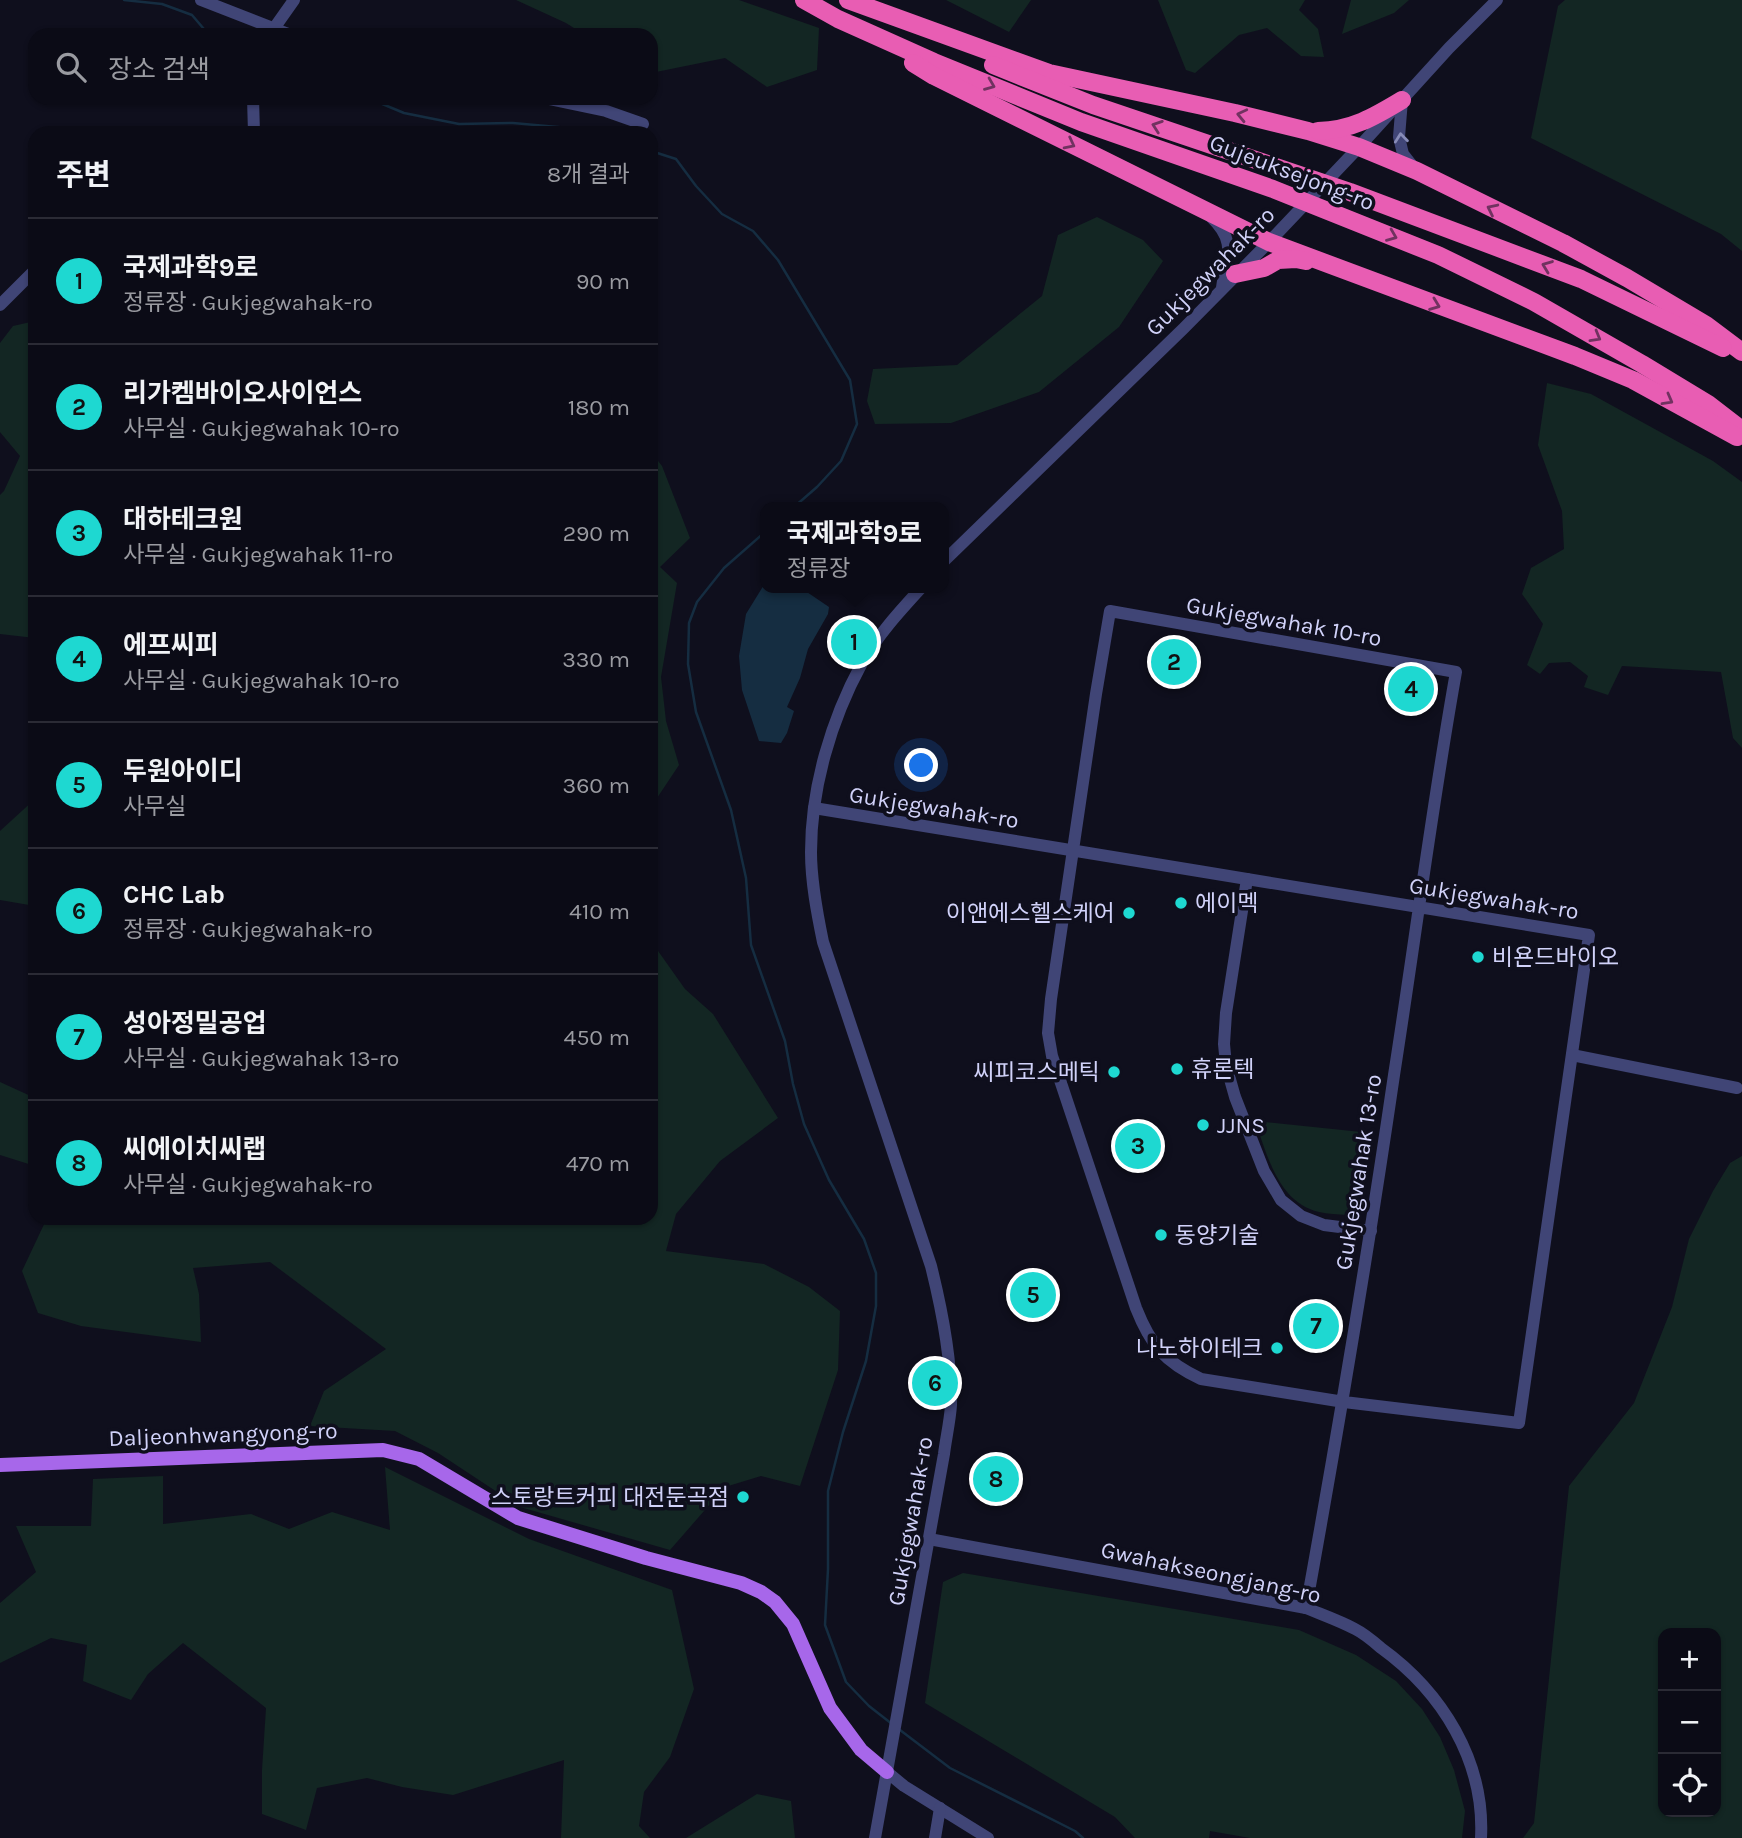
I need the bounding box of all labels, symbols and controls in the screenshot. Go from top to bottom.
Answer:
search box [28,28,658,105]
icon: search [52,48,90,86]
text: 장소 검색 [108,54,210,85]
one-way arrow [983,77,996,91]
one-way arrow [1236,109,1248,123]
one-way arrow [1151,120,1163,135]
street label: Gujeuksejong-ro [1206,129,1378,216]
one-way arrow [1394,132,1409,143]
one-way arrow [1063,135,1076,149]
text: 주변 [56,157,111,193]
text: 8개 결과 [547,161,630,188]
street label: Gukjegwahak-ro [1140,201,1280,341]
one-way arrow [1487,203,1499,217]
one-way arrow [1385,228,1398,242]
text: 국제과학9로 [123,252,258,283]
one-way arrow [1542,261,1554,275]
text: 1 [75,268,83,295]
text: 90 m [576,268,630,295]
text: 정류장 · Gukjegwahak-ro [123,289,373,316]
one-way arrow [1429,296,1441,310]
one-way arrow [1588,329,1601,342]
text: 리가켐바이오사이언스 [123,378,362,409]
one-way arrow [1661,392,1673,405]
text: 2 [72,394,86,421]
text: 180 m [568,394,630,421]
text: 사무실 · Gukjegwahak 10-ro [123,415,399,442]
popup [760,502,949,593]
text: 대하테크원 [123,504,243,535]
text: 국제과학9로 [787,518,922,549]
text: 3 [72,520,86,547]
text: 290 m [563,520,630,547]
text: 사무실 · Gukjegwahak 11-ro [123,541,393,568]
text: 정류장 [787,555,850,582]
street label: Gukjegwahak 10-ro [1184,591,1384,652]
pin: 1 [831,616,877,668]
text: 에프씨피 [123,630,219,661]
pin: 2 [1151,636,1197,688]
text: 4 [72,646,86,673]
text: 330 m [562,646,630,673]
pin: 4 [1388,663,1434,715]
text: 사무실 · Gukjegwahak 10-ro [123,667,399,694]
your location [904,748,938,782]
text: 두원아이디 [123,756,243,787]
text: 5 [72,772,86,799]
text: 360 m [563,772,630,799]
street label: Gukjegwahak-ro [847,781,1021,834]
text: 사무실 [123,793,186,820]
street label: Gukjegwahak-ro [1407,872,1581,925]
text: CHC Lab [123,879,225,910]
place label: 에이멕 [1195,890,1258,917]
marker: 에이멕 [1173,895,1189,911]
text: 6 [72,898,86,925]
text: 410 m [569,898,630,925]
place label: 이앤에스헬스케어 [946,900,1115,927]
marker: 이앤에스헬스케어 [1121,905,1137,921]
text: 정류장 · Gukjegwahak-ro [123,916,373,943]
place label: 비욘드바이오 [1492,944,1619,971]
marker: 비욘드바이오 [1470,949,1486,965]
text: 성아정밀공업 [123,1008,267,1039]
text: 7 [73,1024,85,1051]
text: 450 m [564,1024,630,1051]
text: 사무실 · Gukjegwahak 13-ro [123,1045,399,1072]
place label: 휴론텍 [1191,1056,1254,1083]
place label: 씨피코스메틱 [973,1059,1100,1086]
marker: 휴론텍 [1169,1061,1185,1077]
marker: 씨피코스메틱 [1106,1064,1122,1080]
street label: Gukjegwahak 13-ro [1330,1072,1387,1272]
place label: JJNS [1217,1112,1265,1139]
marker: JJNS [1195,1117,1211,1133]
pin: 3 [1115,1120,1161,1172]
text: 씨에이치씨랩 [123,1134,267,1165]
text: 8 [72,1150,86,1177]
text: 470 m [566,1150,630,1177]
text: 사무실 · Gukjegwahak-ro [123,1171,373,1198]
place label: 동양기술 [1175,1222,1260,1249]
marker: 동양기술 [1153,1227,1169,1243]
pin: 5 [1010,1269,1056,1321]
pin: 7 [1293,1300,1339,1352]
place label: 나노하이테크 [1136,1335,1263,1362]
marker: 나노하이테크 [1269,1340,1285,1356]
pin: 6 [912,1357,958,1409]
street label: Daljeonhwangyong-ro [108,1417,338,1452]
street label: Gukjegwahak-ro [882,1434,939,1608]
pin: 8 [973,1453,1019,1505]
place label: 스토랑트커피 대전둔곡점 [491,1484,729,1511]
marker: 스토랑트커피 대전둔곡점 [735,1489,751,1505]
street label: Gwahakseongjang-ro [1098,1536,1323,1609]
map controls [1658,1628,1721,1817]
button: + [1658,1628,1721,1691]
button: − [1658,1691,1721,1754]
button: locate [1658,1754,1721,1817]

